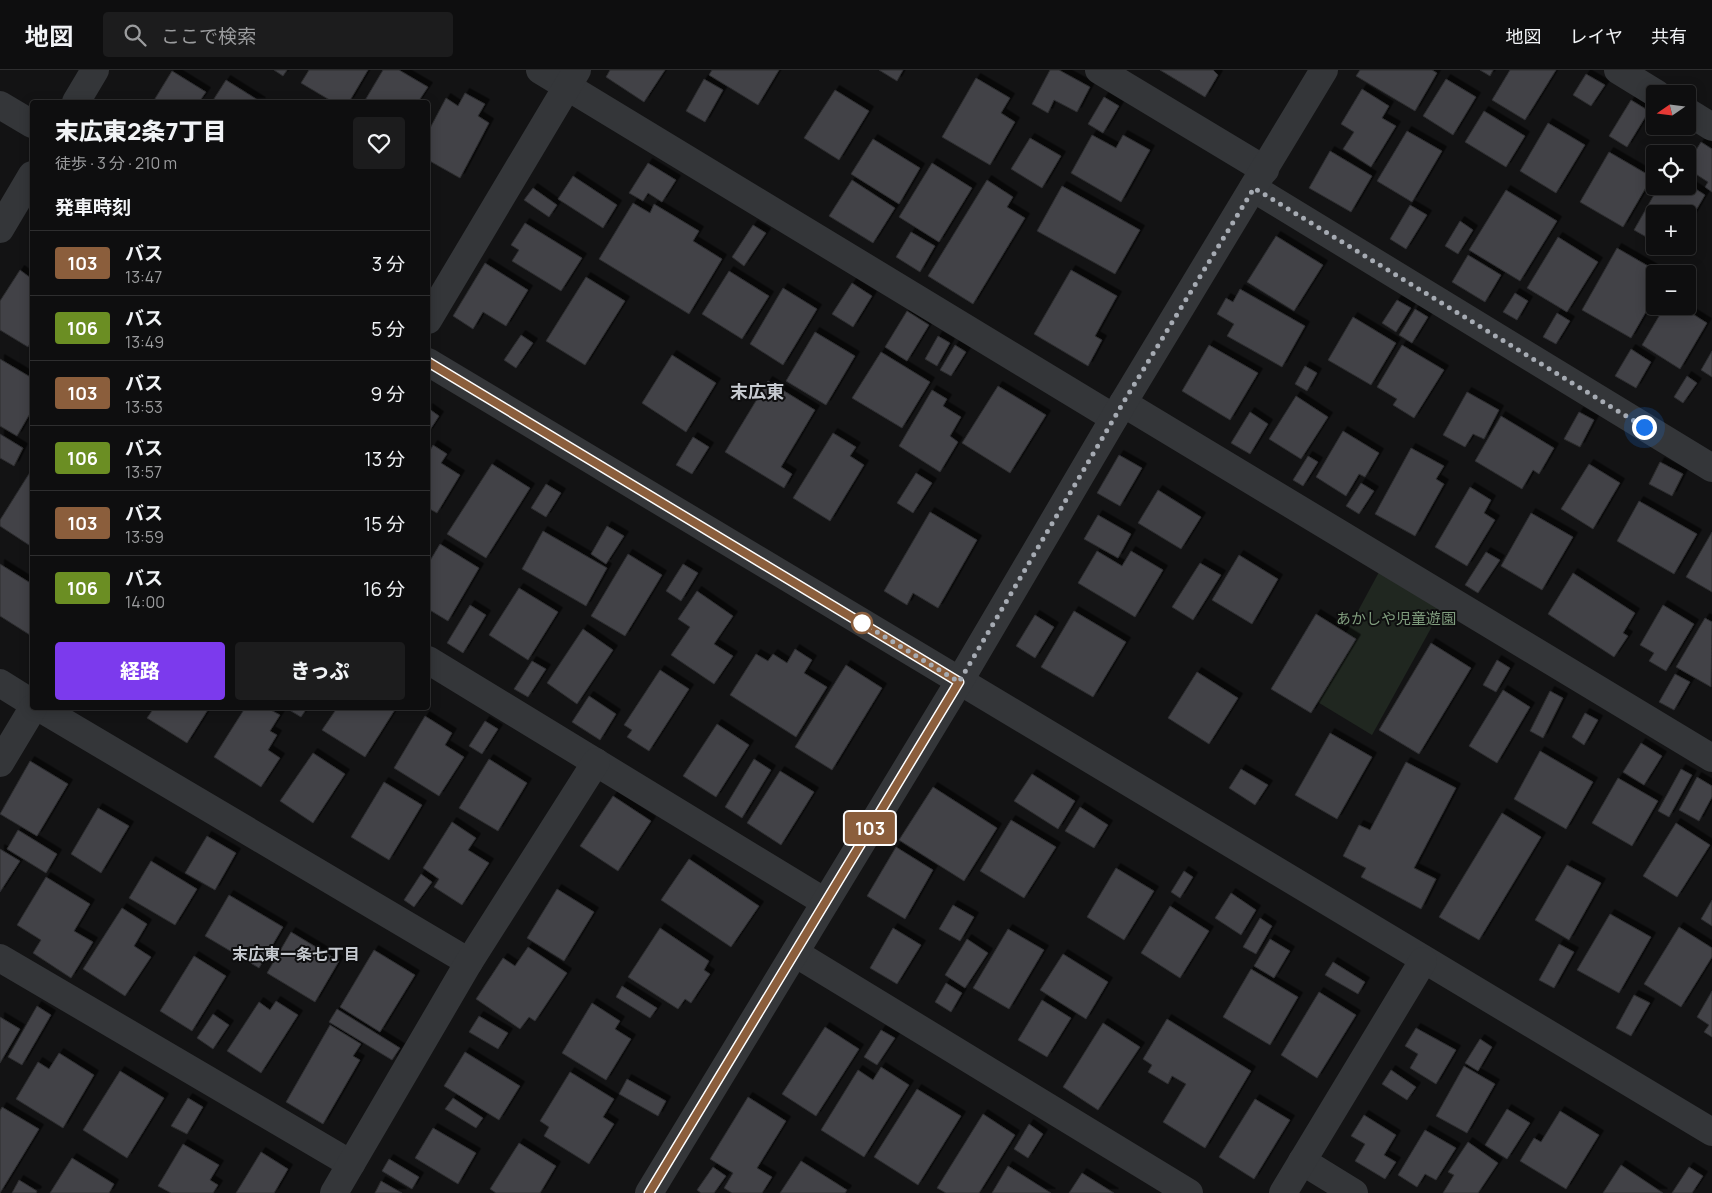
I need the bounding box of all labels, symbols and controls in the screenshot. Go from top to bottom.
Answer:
search box [103,12,453,57]
text: 地図 [25,19,73,52]
icon: search [121,21,149,49]
text: ここで検索 [161,23,256,49]
text: 地図 [1506,24,1542,48]
text: レイヤ [1570,24,1623,48]
text: 共有 [1651,24,1687,48]
north arrow [1646,85,1696,135]
map controls [1646,85,1696,315]
text: 末広東2条7丁目 [55,114,227,147]
button: heart [353,117,405,169]
button: locate [1646,145,1696,195]
text: 徒歩 · 3 分 · 210 m [55,152,177,174]
text: 発車時刻 [55,194,131,220]
button: + [1646,205,1696,255]
text: バス [125,240,163,266]
text: 103 [67,251,98,275]
text: 3 分 [372,251,405,277]
button: − [1646,265,1696,315]
text: 13:47 [125,266,162,288]
text: バス [125,305,163,331]
text: 106 [67,316,98,340]
text: 5 分 [371,316,405,342]
text: 13:49 [125,331,164,353]
text: バス [125,370,163,396]
district label: 末広東 [730,379,784,403]
text: 103 [67,381,98,405]
text: 9 分 [370,381,405,407]
text: 13:53 [125,396,163,418]
your location [1632,415,1657,440]
text: バス [125,435,163,461]
text: 106 [67,446,98,470]
text: 13 分 [364,446,405,472]
text: 13:57 [125,461,162,483]
text: バス [125,500,163,526]
text: 103 [67,511,98,535]
text: 15 分 [364,511,405,537]
text: 13:59 [125,526,164,548]
text: バス [125,565,163,591]
text: 106 [67,576,98,600]
text: 16 分 [363,576,405,602]
text: 14:00 [125,591,165,613]
park label: あかしや児童遊園 [1336,608,1456,629]
unlabelled marker [851,612,873,634]
button: 経路 [55,642,225,700]
button: きっぷ [235,642,405,700]
line badge: 103 [841,812,899,844]
text: 103 [855,816,885,840]
district label: 末広東一条七丁目 [232,943,360,965]

